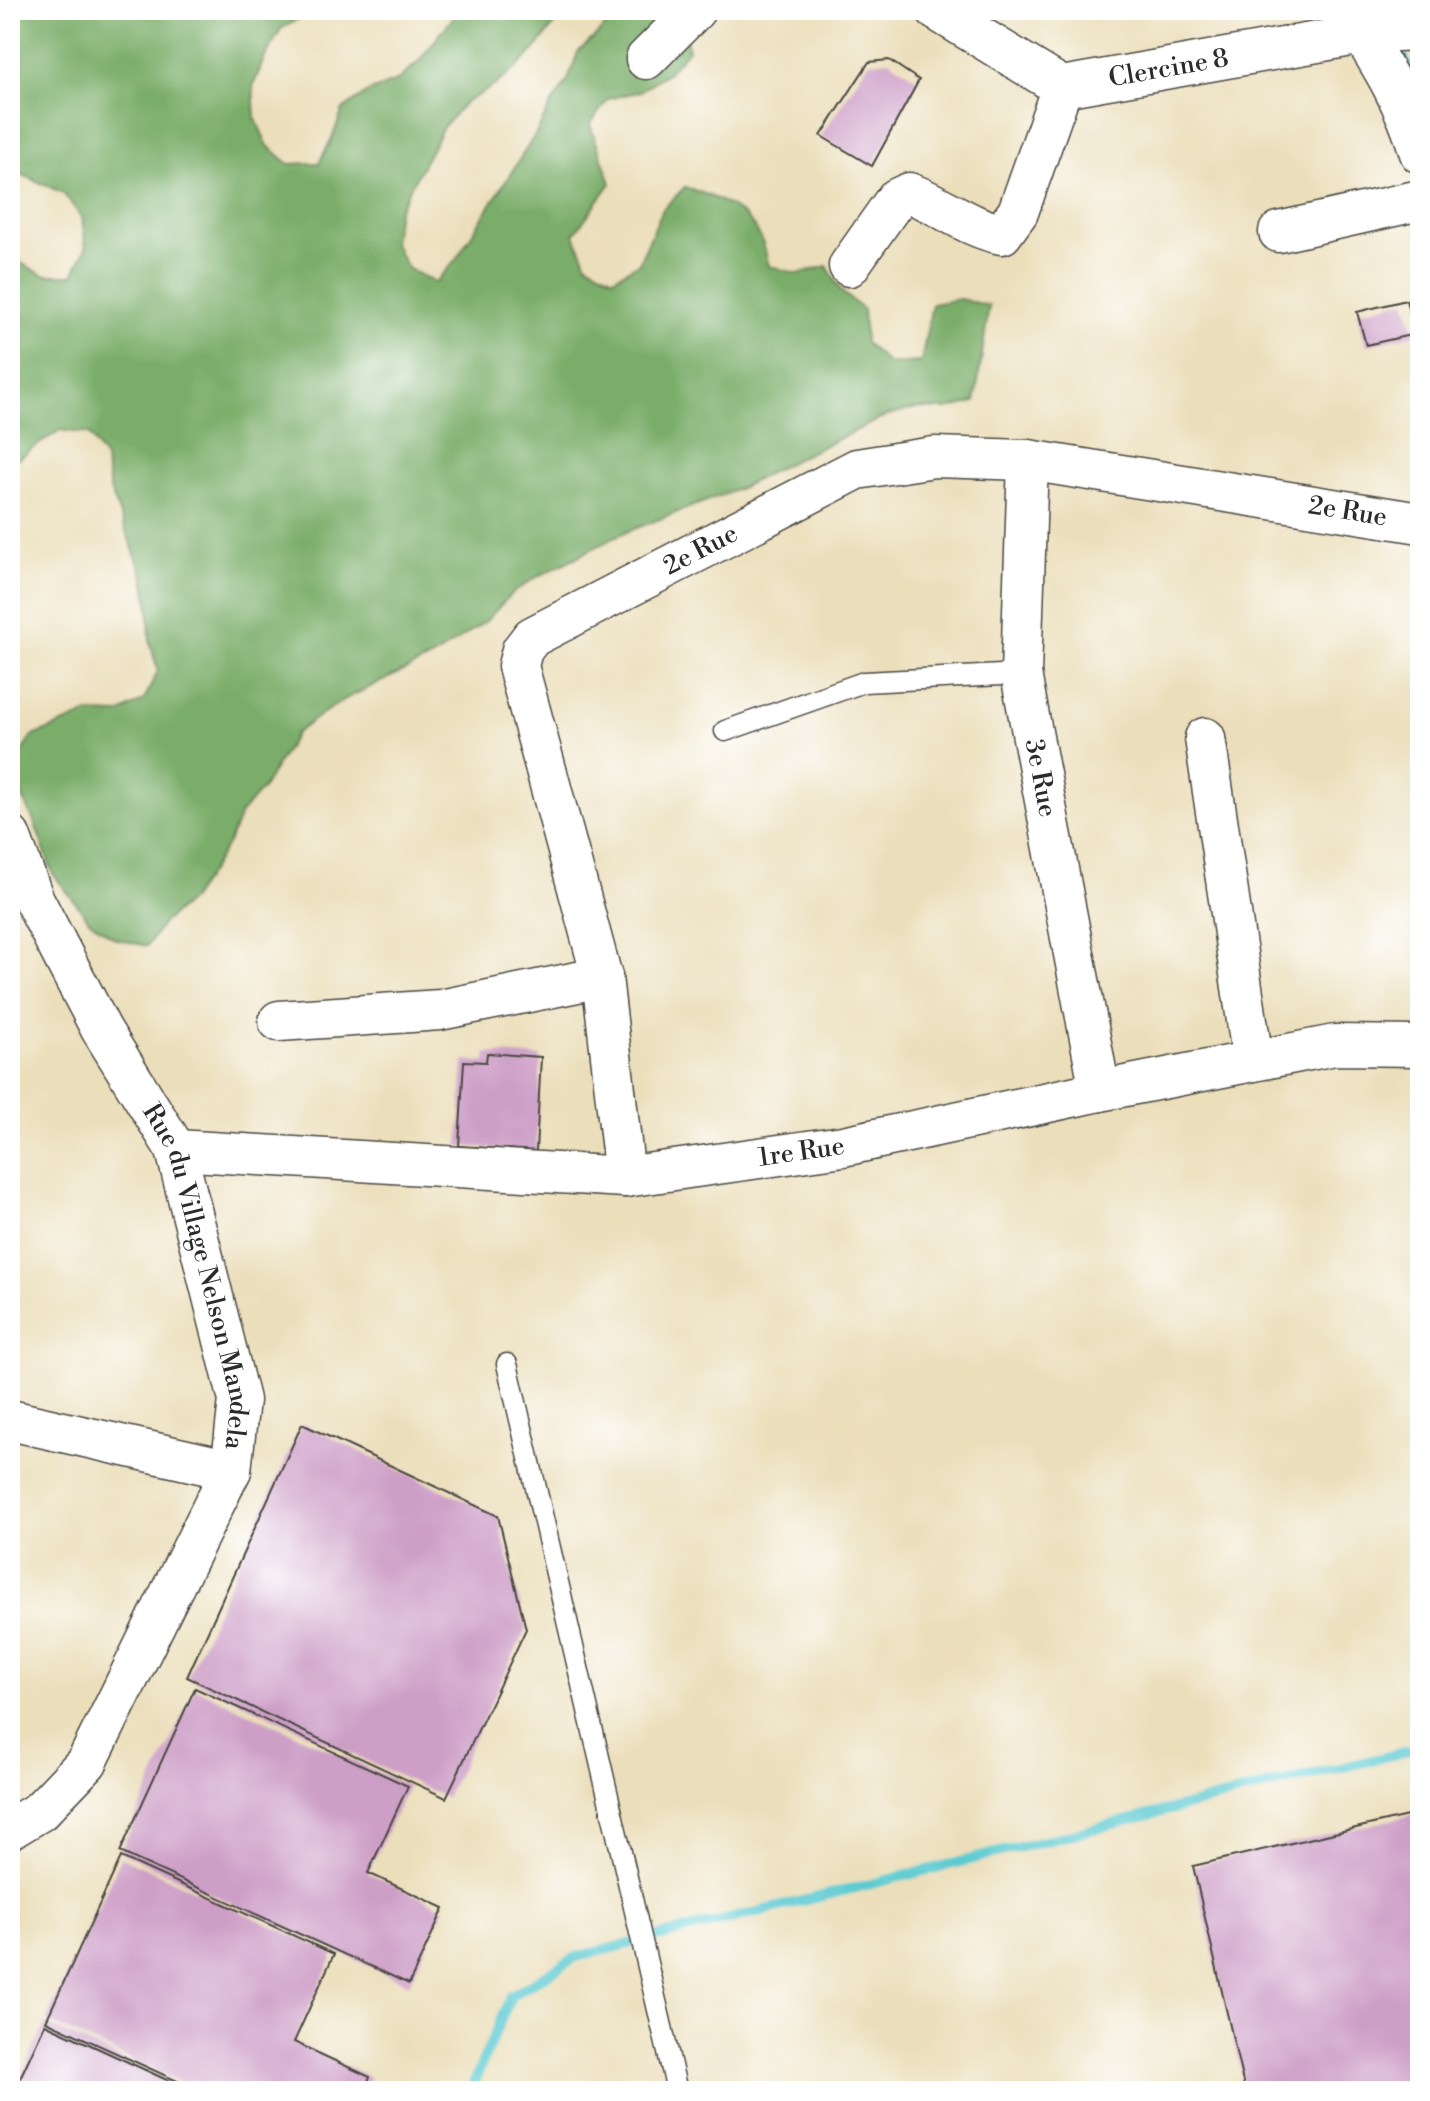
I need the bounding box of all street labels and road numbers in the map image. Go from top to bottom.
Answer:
street label: Clercine 8 [1106,42,1231,94]
street label: 2e Rue [1306,489,1389,533]
street label: 2e Rue [658,518,743,582]
street label: 3e Rue [1018,736,1064,820]
street label: Rue du Village Nelson Mandela [135,1098,255,1452]
street label: 1re Rue [756,1130,847,1174]

